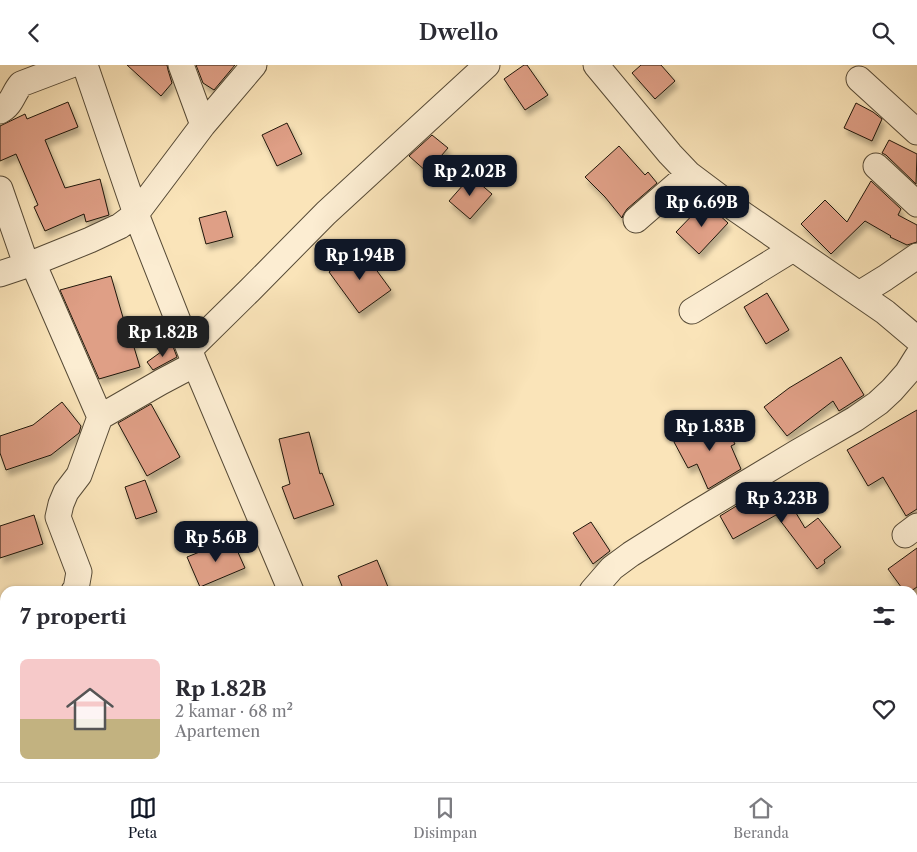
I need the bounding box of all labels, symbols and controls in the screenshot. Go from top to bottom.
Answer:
icon: back [20,19,48,47]
text: Dwello [419,19,498,46]
icon: search [869,19,897,47]
pin: Rp 2.02B [418,155,522,197]
text: Rp 2.02B [434,161,506,181]
pin: Rp 6.69B [650,185,754,228]
text: Rp 6.69B [666,192,738,212]
pin: Rp 1.94B [308,239,412,281]
text: Rp 1.94B [325,245,395,265]
pin: Rp 1.82B [111,315,215,358]
text: Rp 1.82B [128,322,198,342]
pin: Rp 1.83B [658,409,762,452]
text: Rp 1.83B [675,416,745,436]
pin: Rp 3.23B [730,481,834,524]
text: Rp 3.23B [747,488,817,508]
pin: Rp 5.6B [170,521,262,563]
text: Rp 5.6B [185,527,247,547]
icon: filters [870,602,898,630]
text: 7 properti [20,604,127,629]
text: Rp 1.82B [175,676,267,701]
icon: home [60,679,120,739]
icon: heart [870,695,898,723]
text: 2 kamar · 68 m² [175,701,293,721]
text: Apartemen [175,721,260,741]
tab: Peta [128,794,157,842]
tab: Disimpan [413,794,477,842]
tab: Beranda [733,794,789,842]

